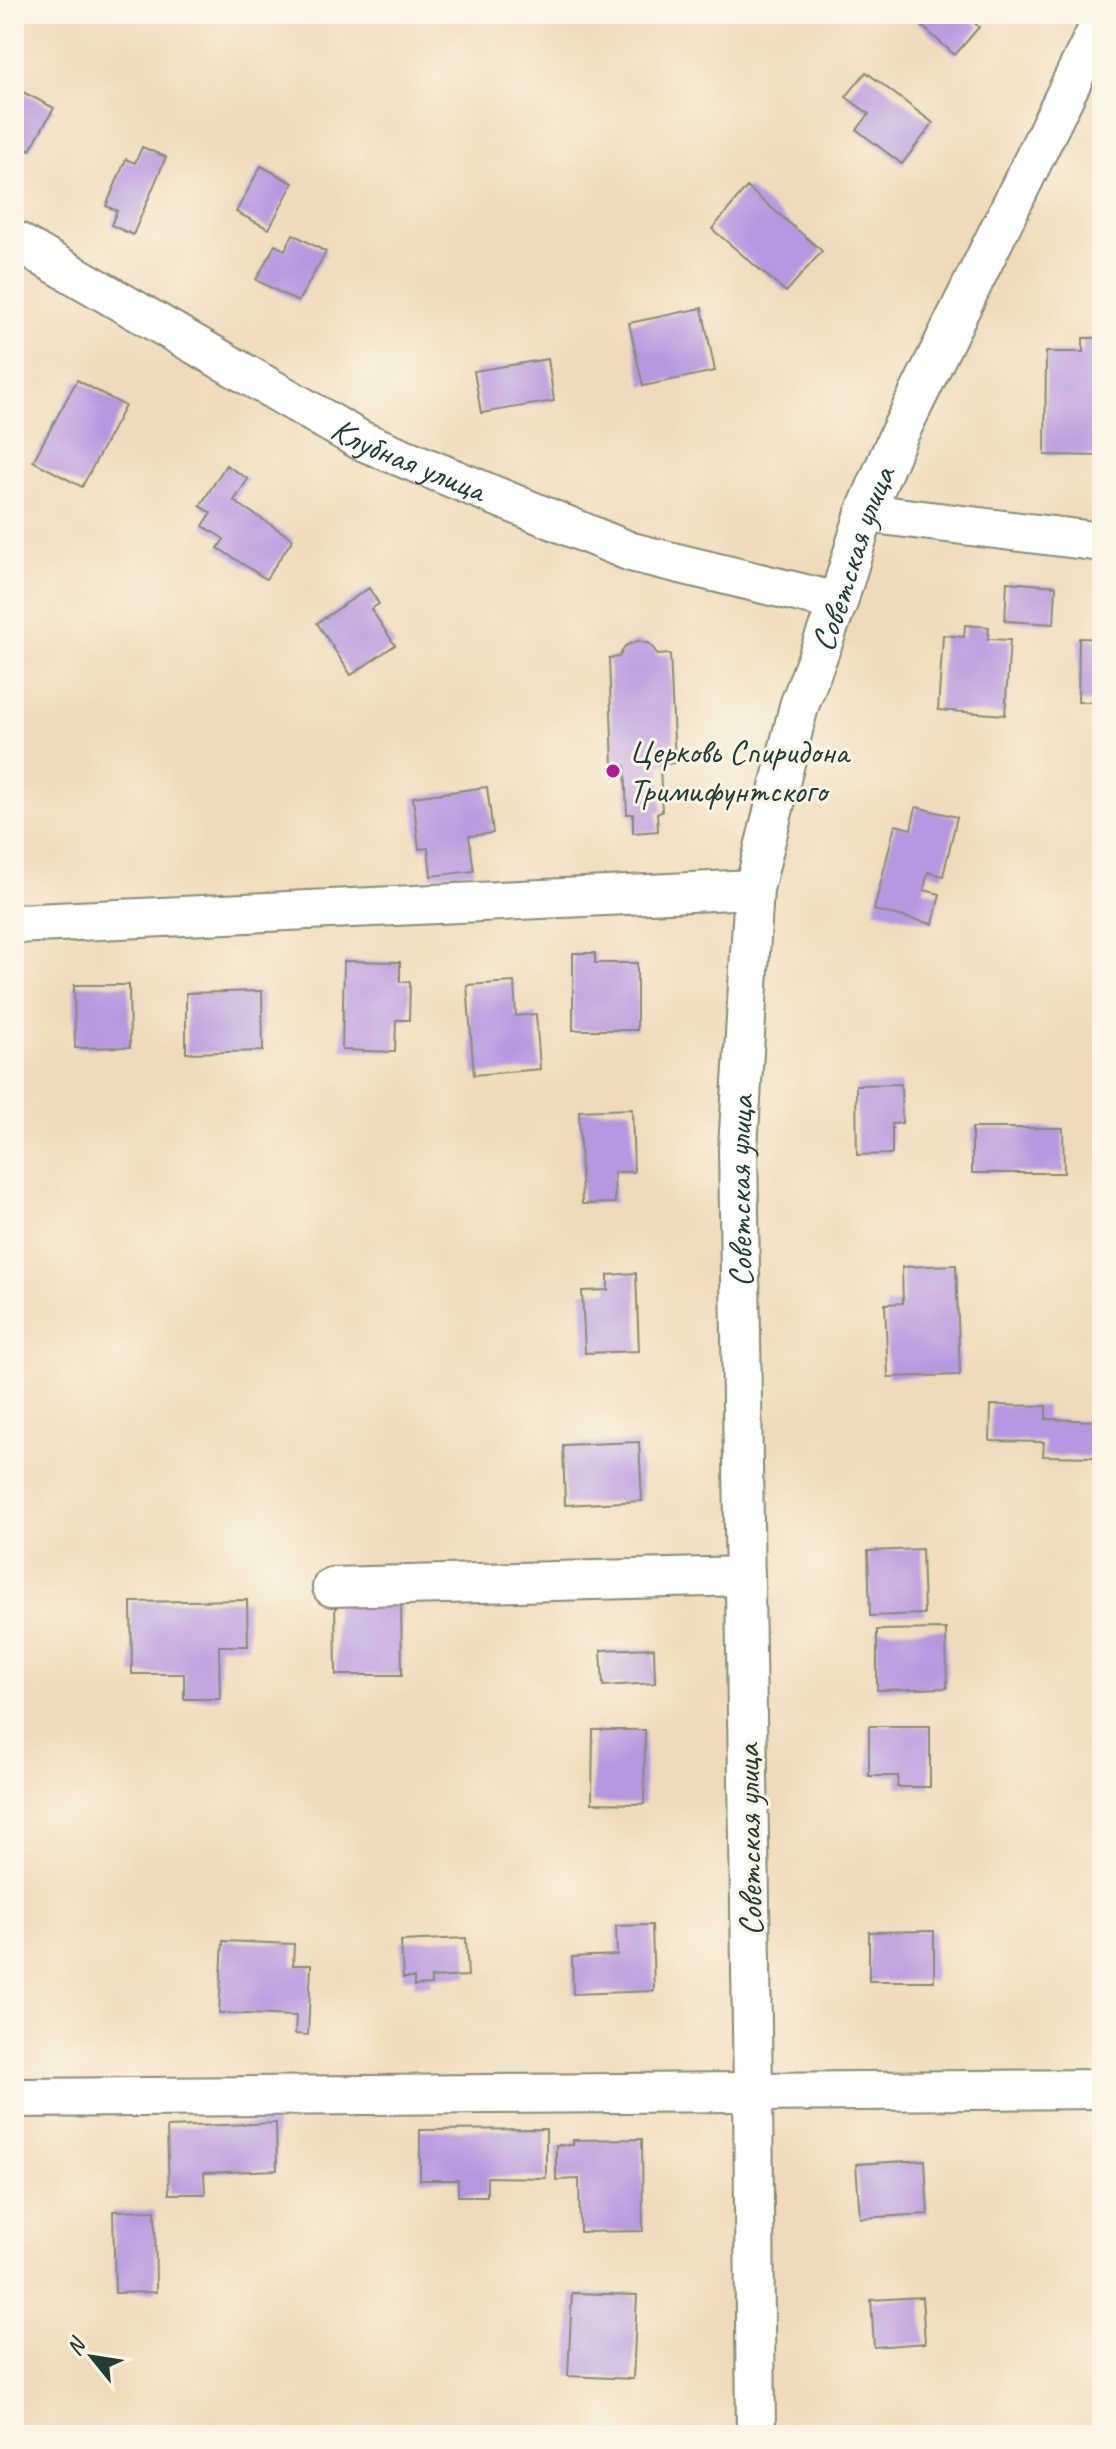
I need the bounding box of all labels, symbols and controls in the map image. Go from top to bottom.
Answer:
street label: Клубная улица [324,407,495,512]
street label: Советская улица [800,458,905,656]
place label: Церковь Спиридона Тримифунтского [629,730,851,812]
marker: Церковь Спиридона Тримифунтского [604,762,622,780]
street label: Советская улица [716,1092,763,1287]
street label: Советская улица [726,1742,772,1936]
north arrow [52,2317,132,2397]
text: N [60,2332,93,2360]

